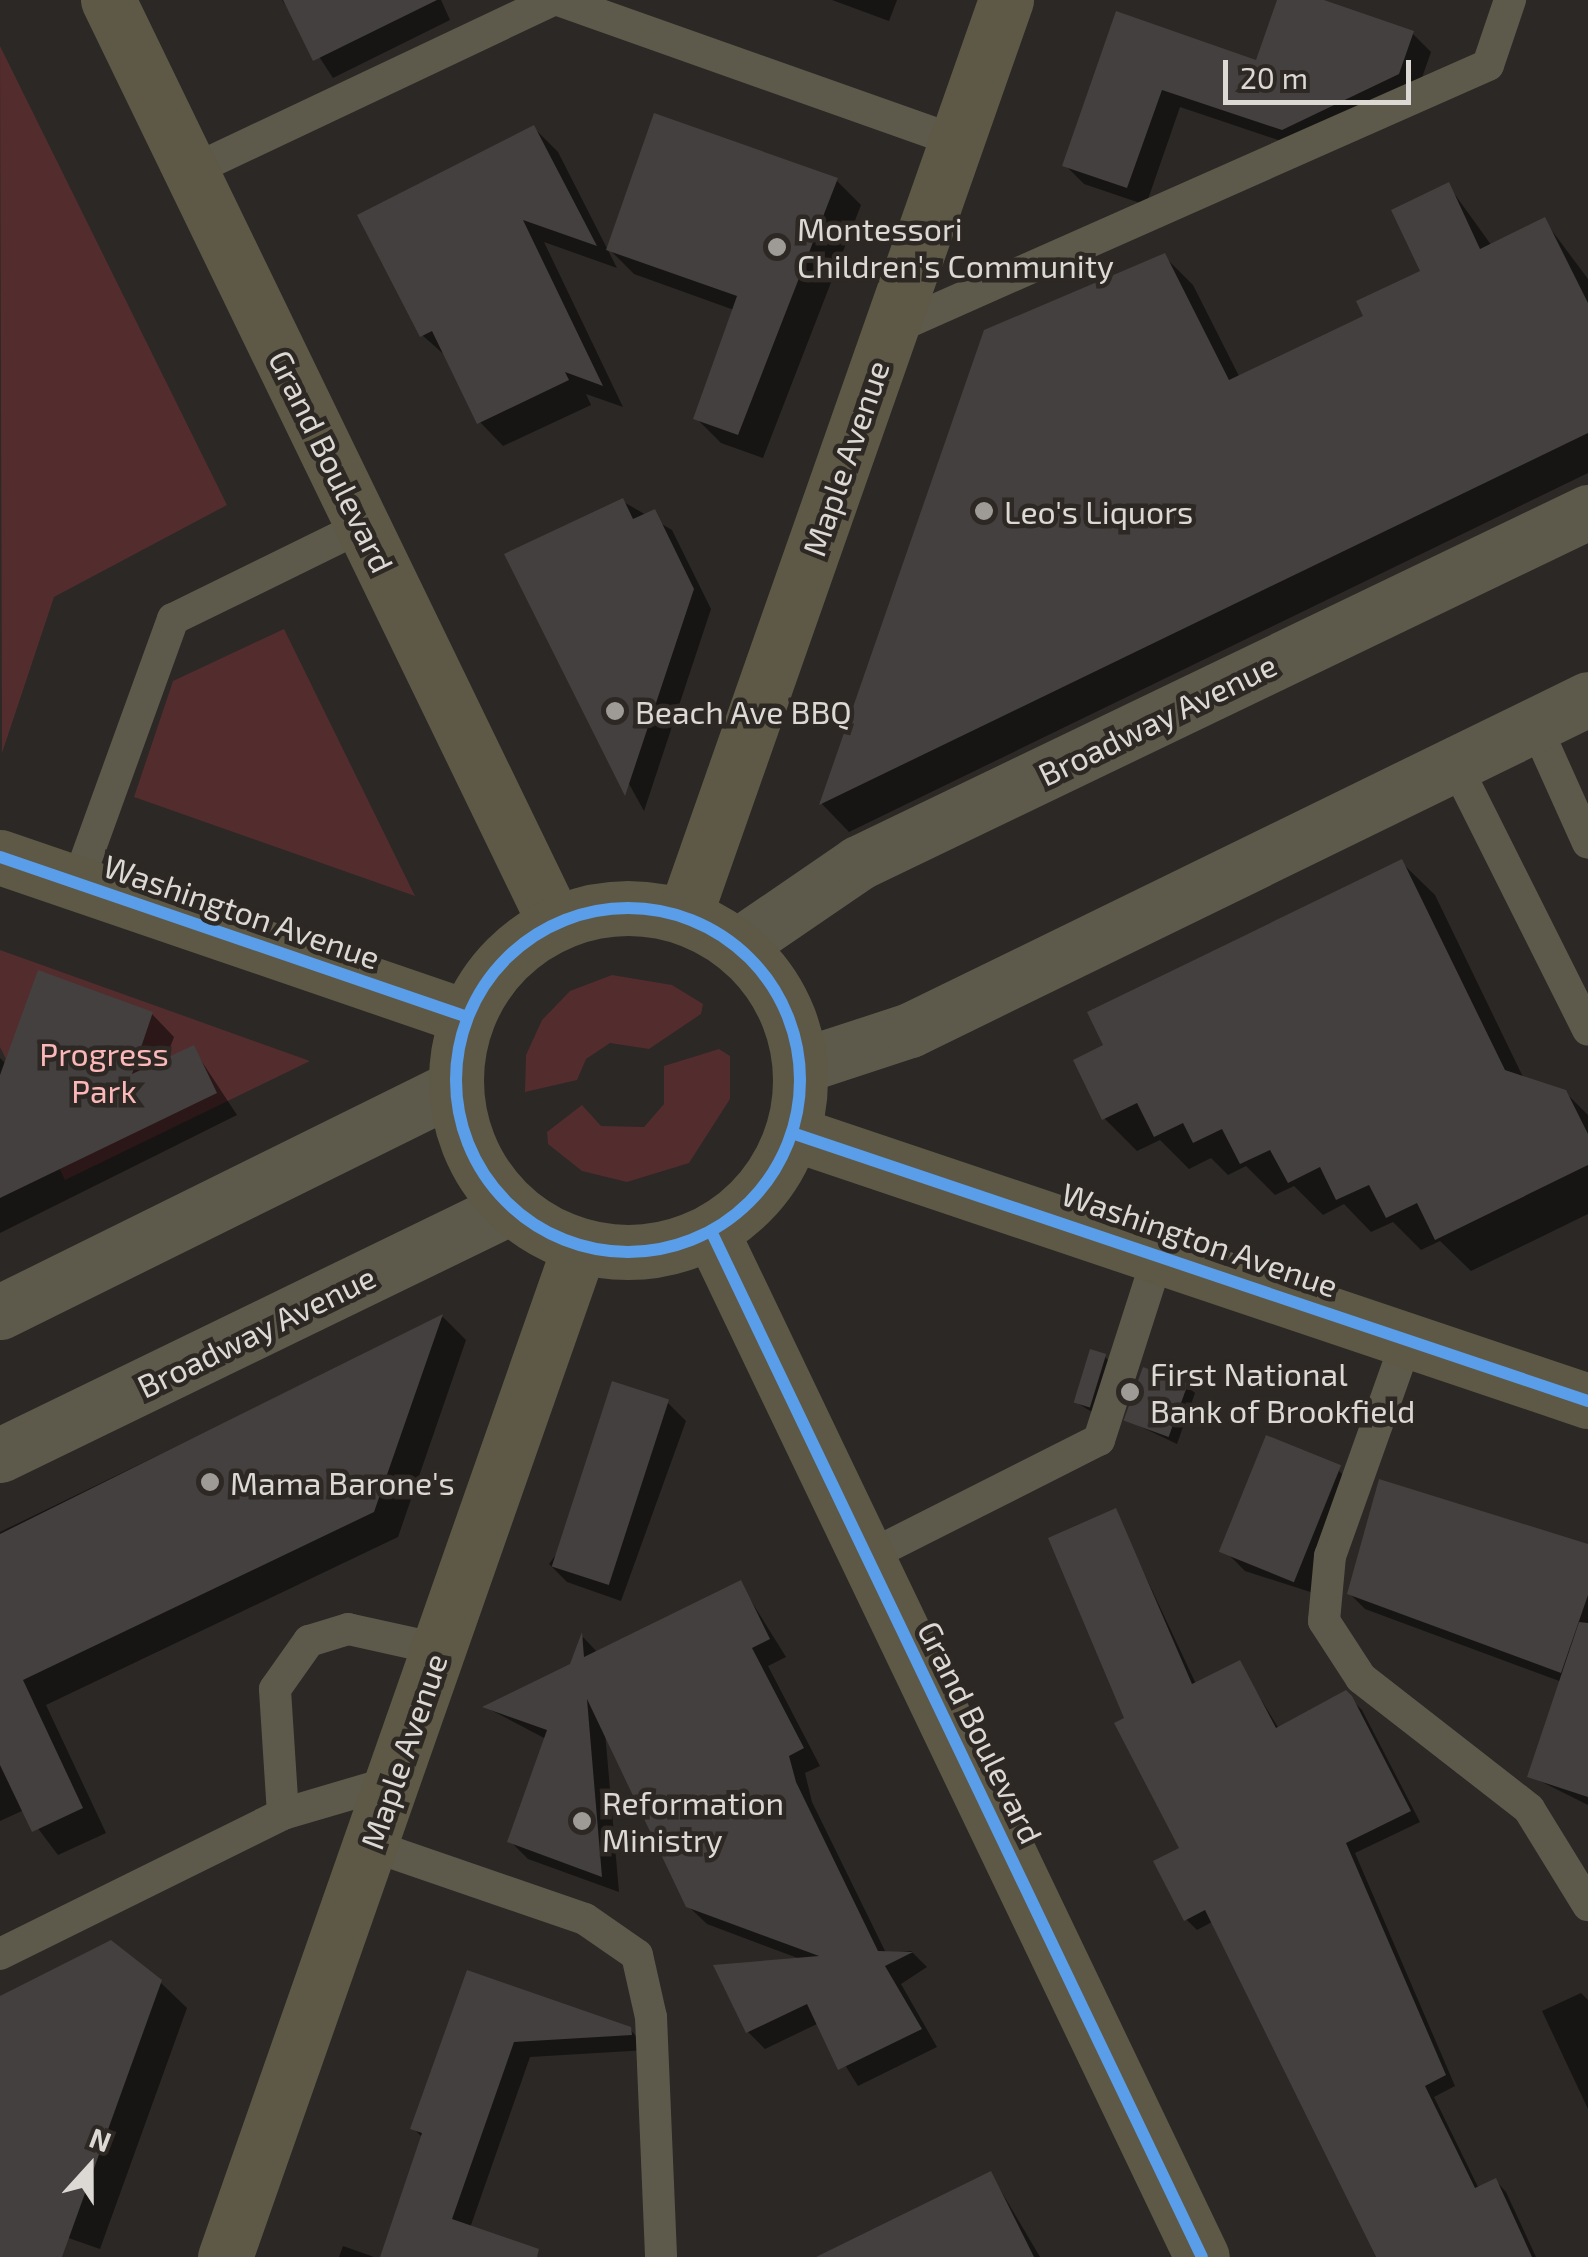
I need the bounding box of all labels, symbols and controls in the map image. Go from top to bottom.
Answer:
scale bar [1228,40,1416,102]
text: 20 m [1240,59,1308,95]
place label: Montessori Children's Community [797,210,1114,285]
marker: Montessori Children's Community [766,236,788,258]
street label: Grand Boulevard [262,344,402,578]
street label: Maple Avenue [793,355,897,561]
place label: Leo's Liquors [1004,492,1193,530]
marker: Leo's Liquors [973,500,995,522]
street label: Broadway Avenue [1031,644,1283,794]
place label: Beach Ave BBQ [635,692,852,730]
marker: Beach Ave BBQ [604,700,626,722]
street label: Washington Avenue [99,846,385,976]
park label: Progress Park [39,1035,169,1110]
street label: Washington Avenue [1057,1174,1343,1304]
street label: Broadway Avenue [130,1256,382,1406]
place label: First National Bank of Brookfield [1150,1355,1416,1430]
marker: First National Bank of Brookfield [1119,1381,1141,1403]
place label: Mama Barone's [230,1463,455,1501]
marker: Mama Barone's [199,1471,221,1493]
street label: Grand Boulevard [911,1615,1051,1849]
street label: Maple Avenue [351,1648,455,1854]
place label: Reformation Ministry [602,1784,784,1859]
marker: Reformation Ministry [571,1810,593,1832]
north arrow [40,2117,140,2217]
text: N [85,2119,116,2158]

